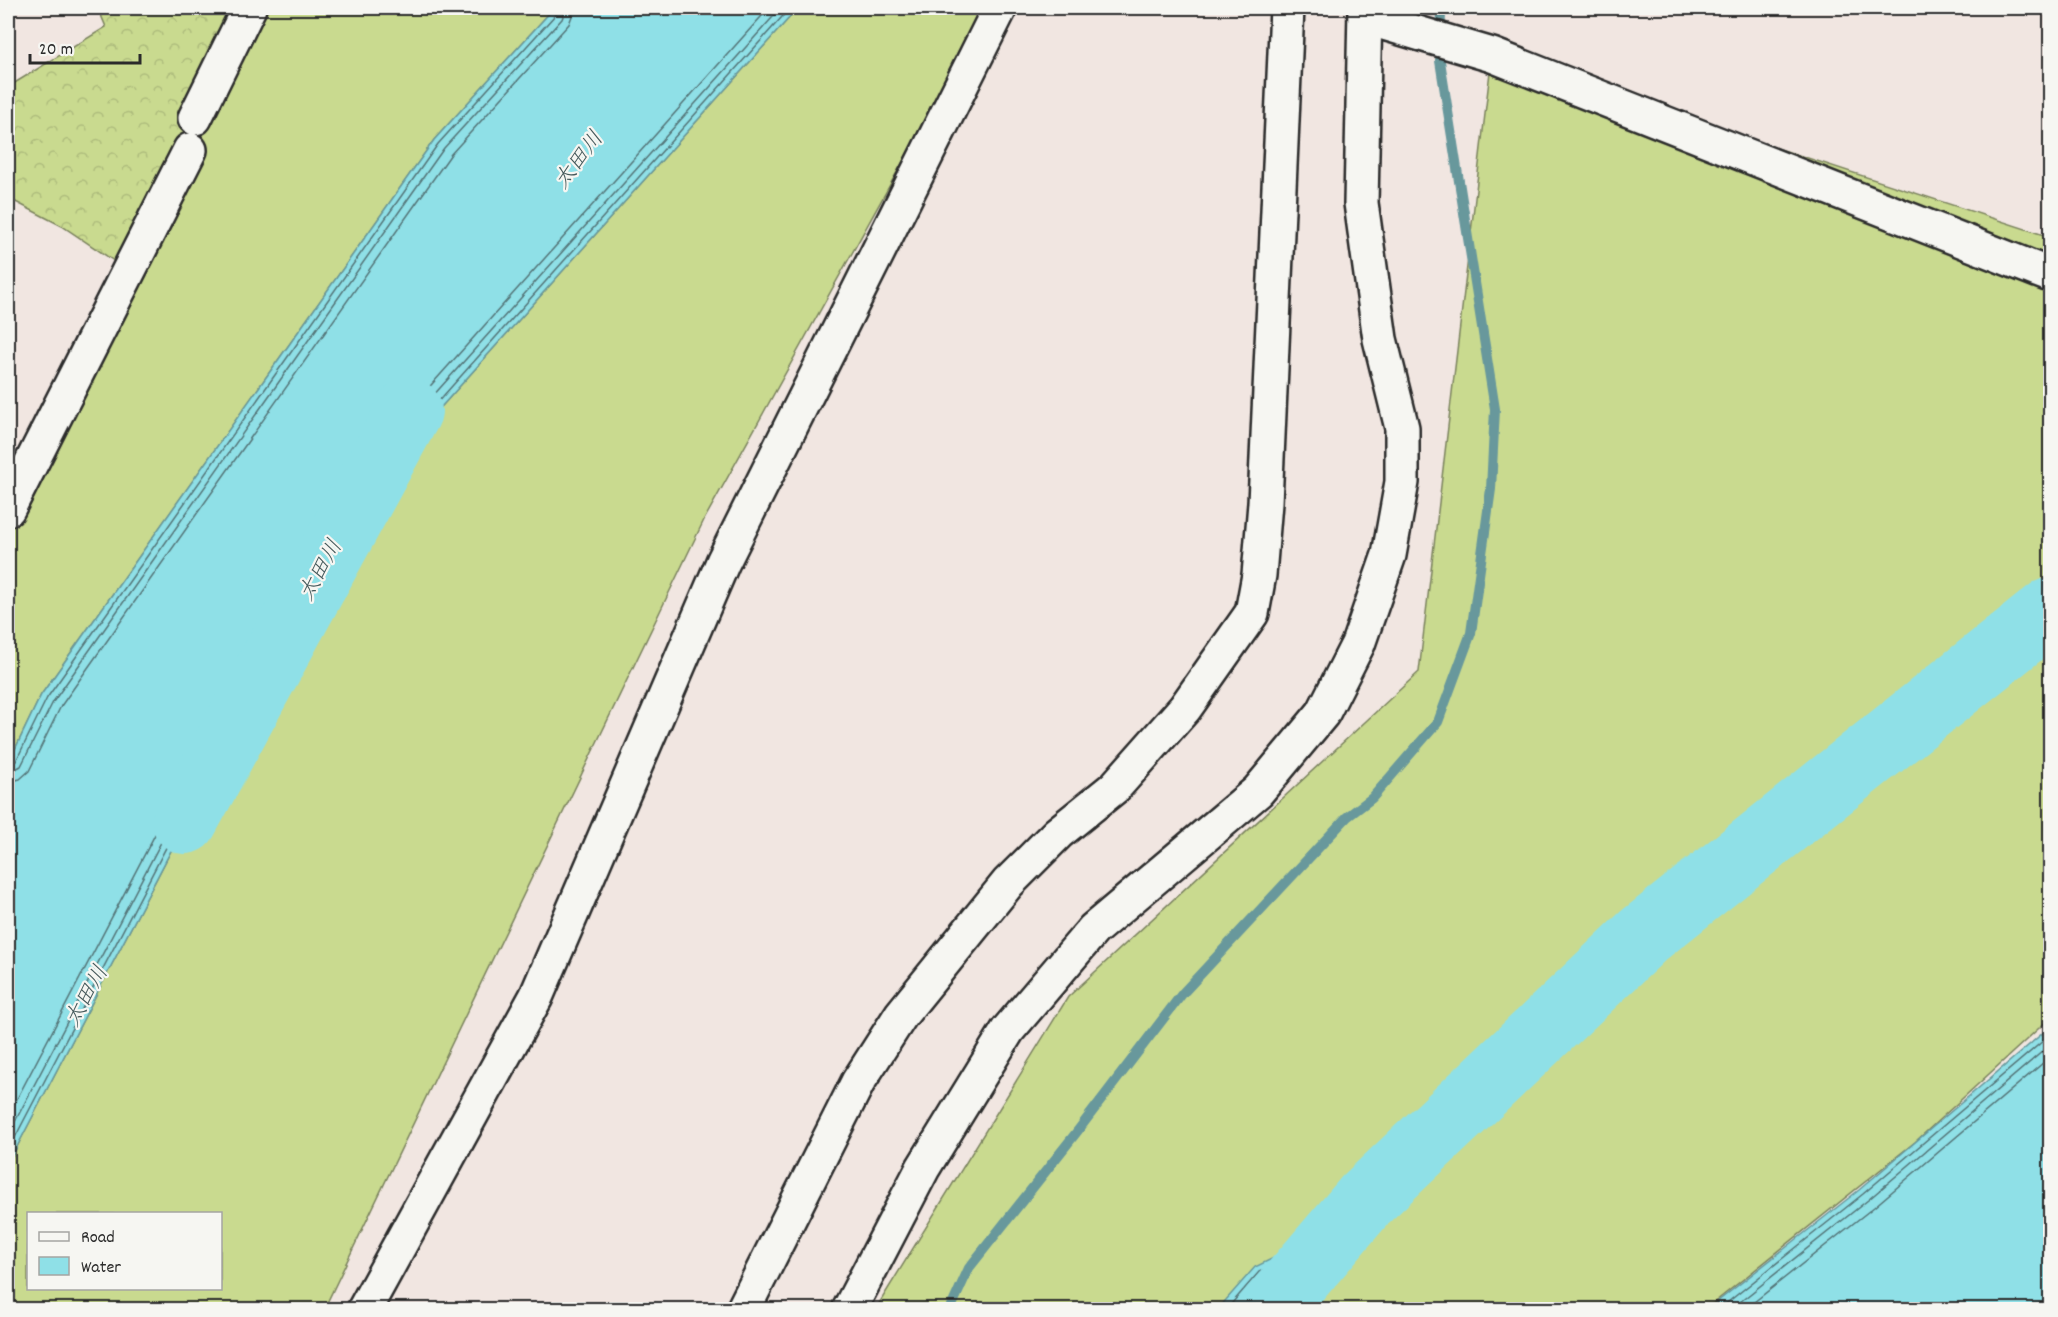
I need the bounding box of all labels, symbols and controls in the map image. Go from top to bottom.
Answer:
scale bar [30,27,140,65]
text: 20 m [39,38,73,63]
water label: 太田川 [548,125,612,197]
water label: 太田川 [292,535,352,607]
water label: 太田川 [58,961,118,1033]
legend [27,1212,222,1290]
text: Road [81,1226,115,1251]
text: Water [81,1256,121,1281]

